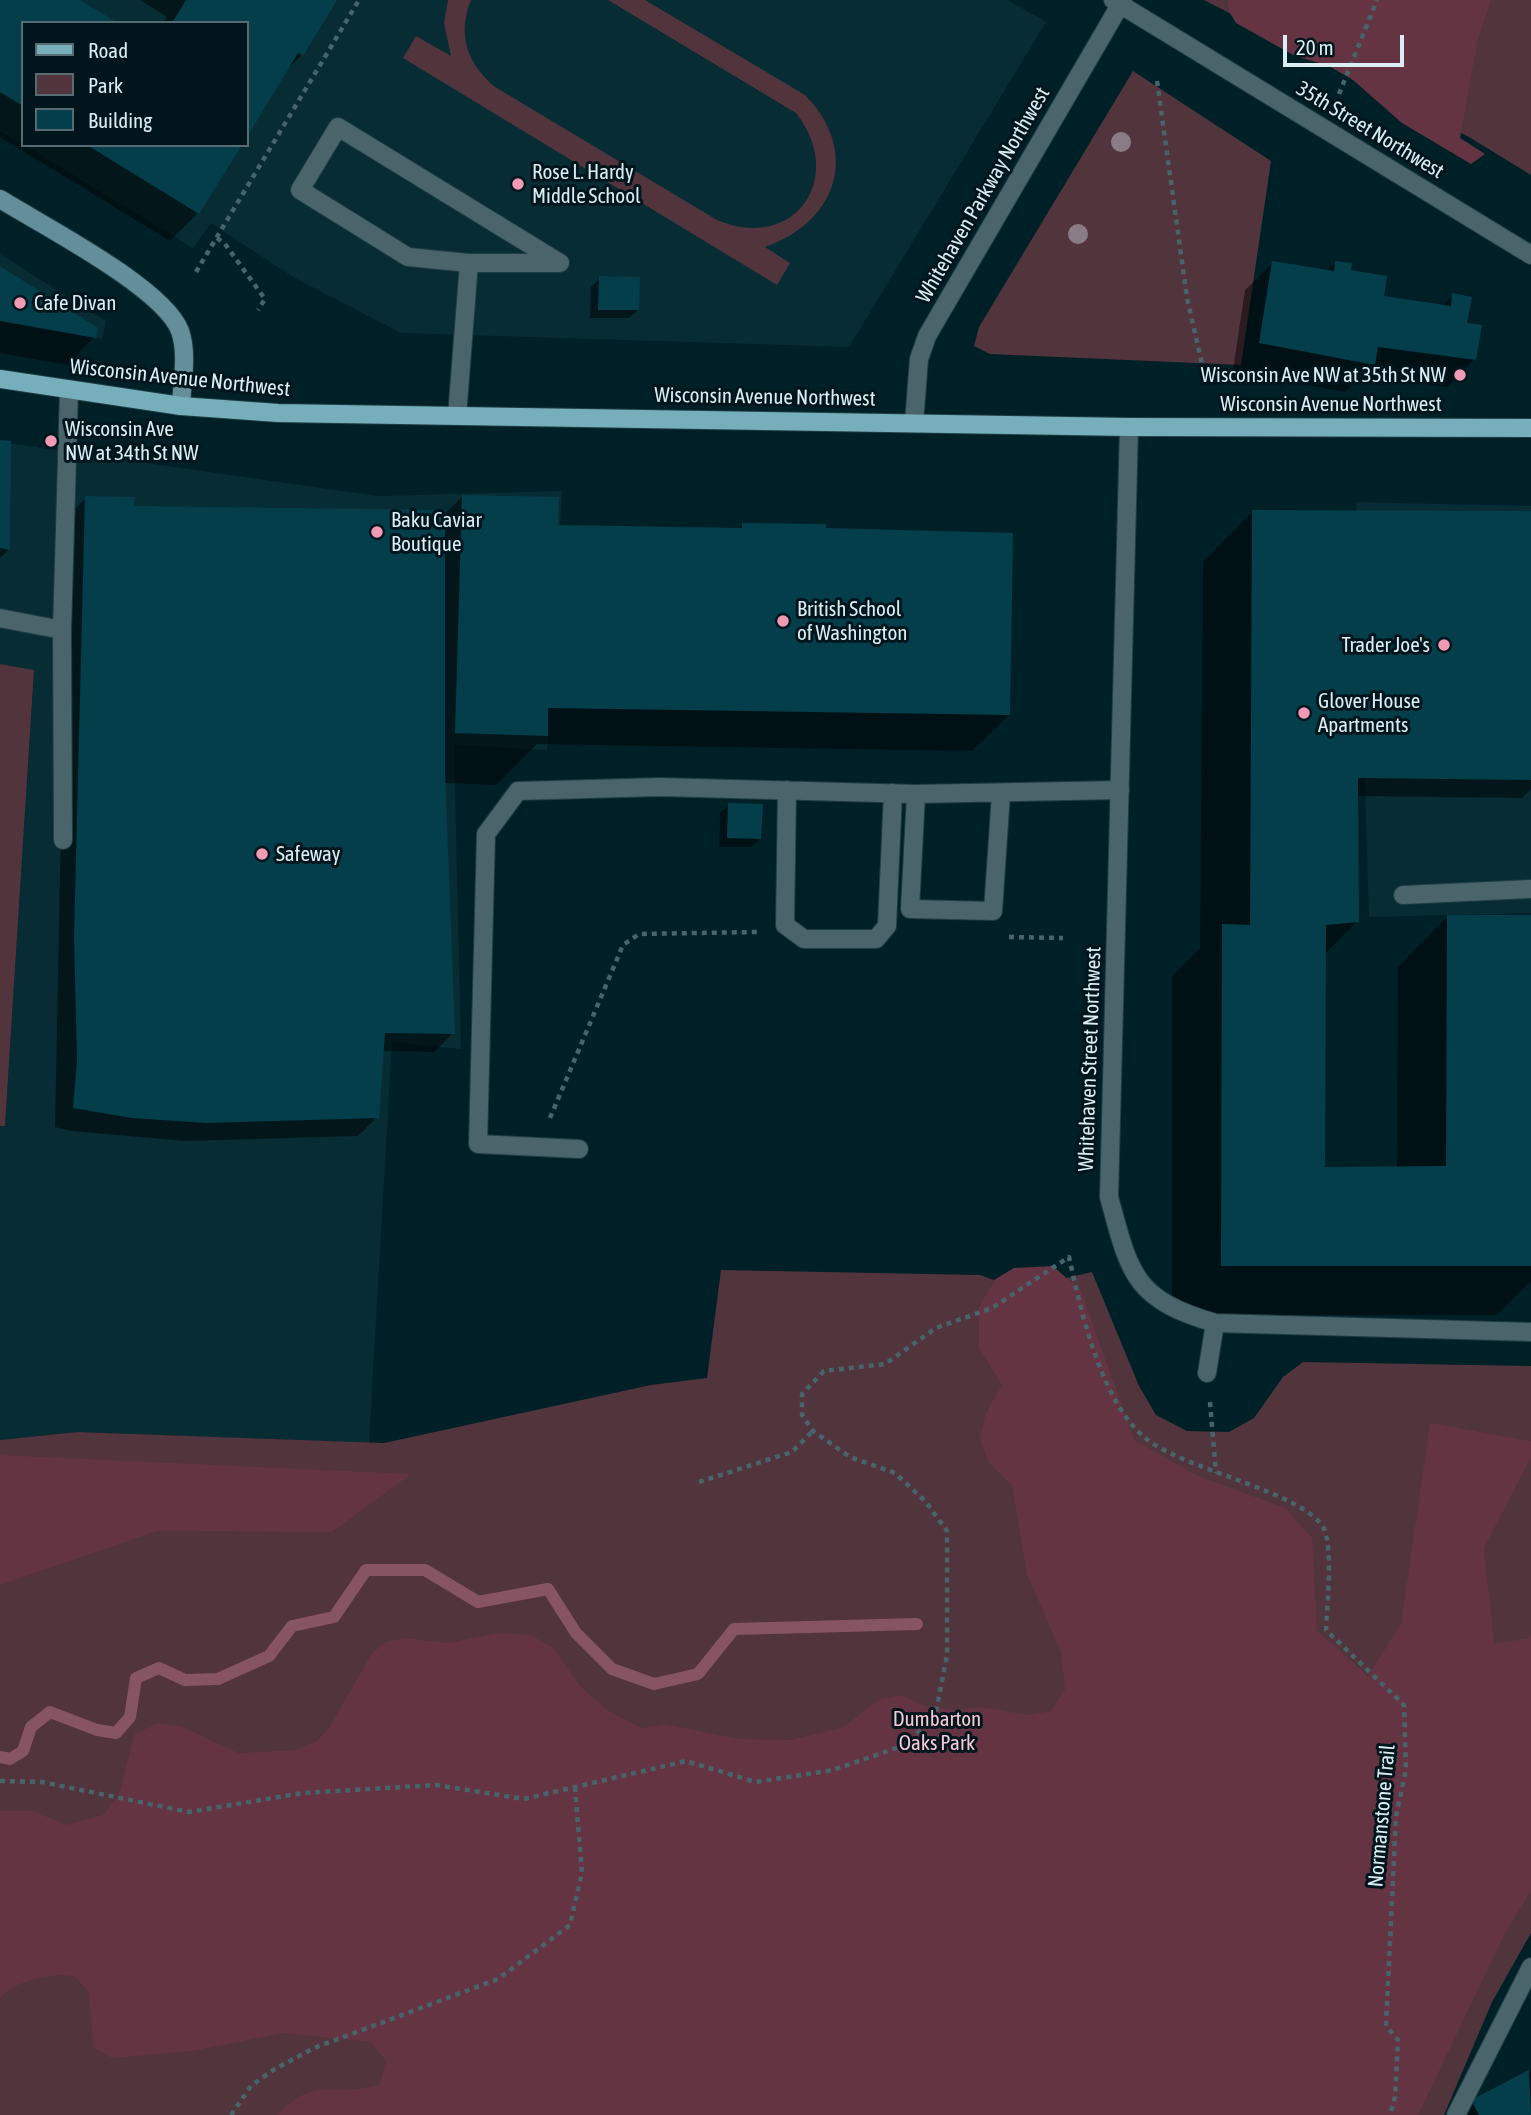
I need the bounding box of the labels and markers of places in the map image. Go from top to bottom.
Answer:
place label: Rose L. Hardy Middle School [532,159,641,209]
marker: Rose L. Hardy Middle School [510,176,526,192]
place label: Cafe Divan [34,290,116,316]
marker: Cafe Divan [12,295,28,311]
place label: Wisconsin Ave NW at 35th St NW [1201,362,1446,388]
marker: Wisconsin Ave NW at 35th St NW [1452,367,1468,383]
place label: Wisconsin Ave NW at 34th St NW [65,416,198,466]
marker: Wisconsin Ave NW at 34th St NW [43,433,59,449]
place label: Baku Caviar Boutique [391,507,482,557]
marker: Baku Caviar Boutique [369,524,385,540]
place label: British School of Washington [797,596,907,646]
marker: British School of Washington [775,613,791,629]
place label: Trader Joe's [1342,632,1430,658]
marker: Trader Joe's [1436,637,1452,653]
place label: Glover House Apartments [1318,688,1420,738]
marker: Glover House Apartments [1296,705,1312,721]
place label: Safeway [276,841,340,867]
marker: Safeway [254,846,270,862]

